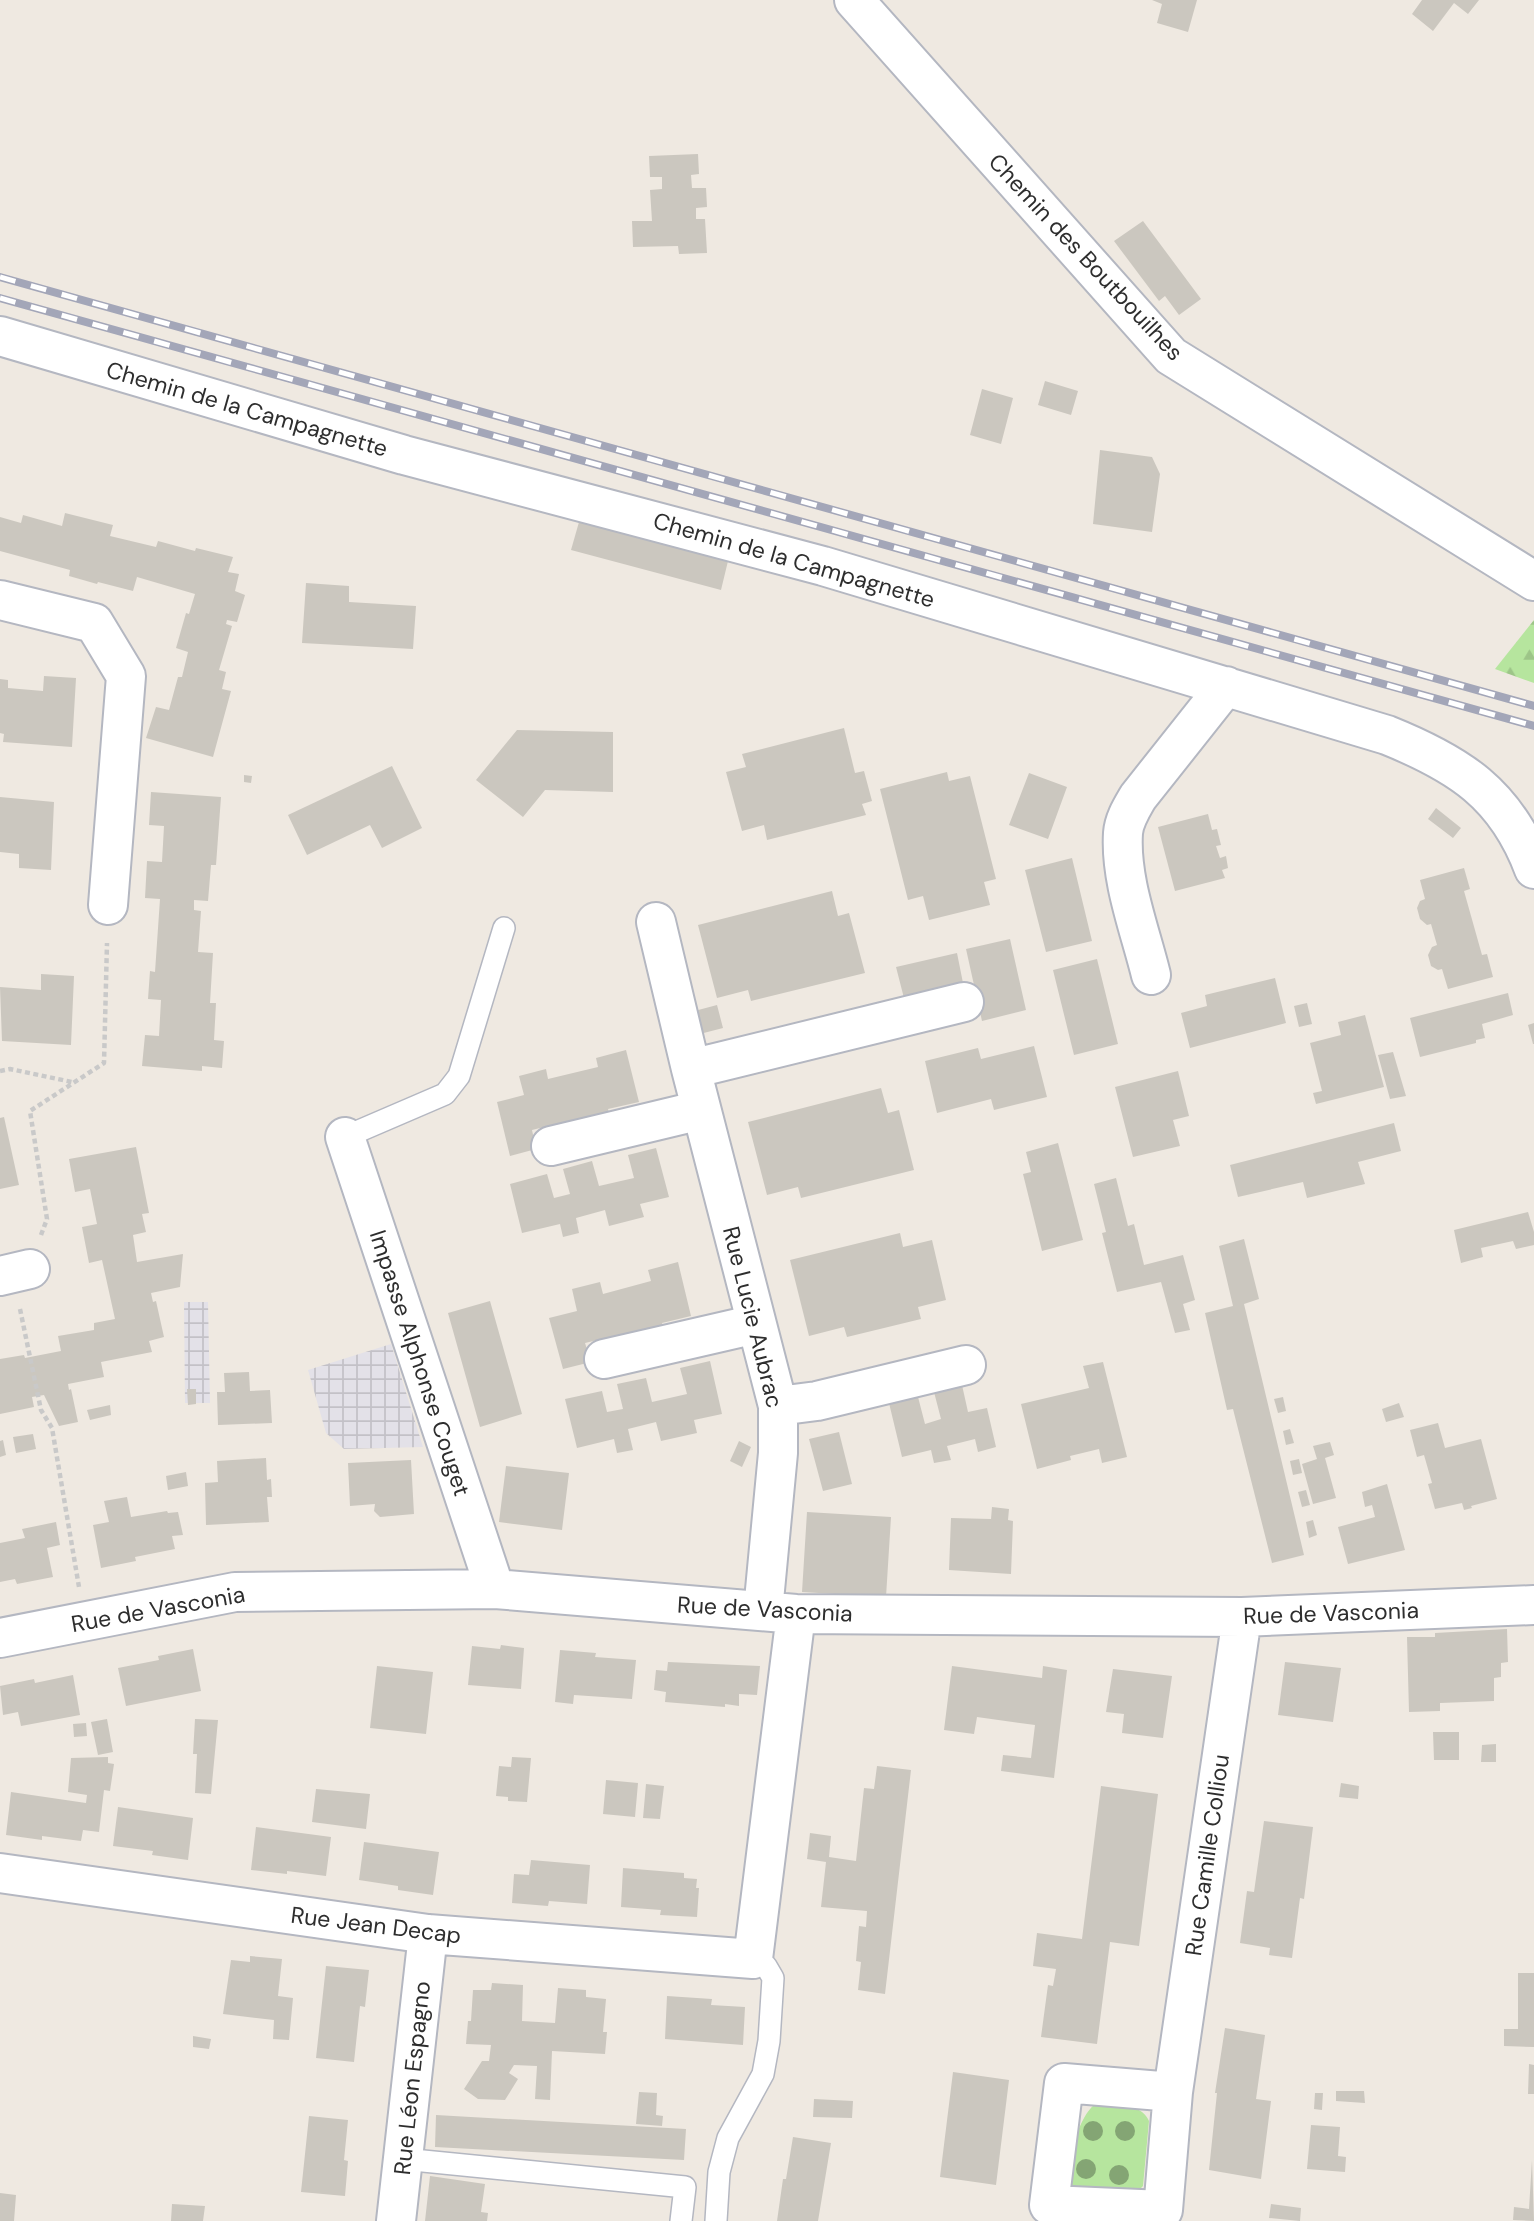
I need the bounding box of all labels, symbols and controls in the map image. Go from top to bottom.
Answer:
street label: Chemin des Boutbouilhes [982,147,1190,367]
street label: Chemin de la Campagnette [103,354,391,464]
street label: Chemin de la Campagnette [650,505,938,615]
street label: Rue Lucie Aubrac [716,1223,790,1411]
street label: Impasse Alphonse Couget [363,1226,477,1500]
street label: Rue de Vasconia [69,1579,247,1639]
street label: Rue de Vasconia [676,1589,854,1629]
street label: Rue de Vasconia [1243,1595,1419,1631]
street label: Rue Camille Colliou [1178,1752,1236,1958]
street label: Rue Jean Decap [289,1900,463,1950]
street label: Rue Léon Espagno [387,1980,437,2176]

